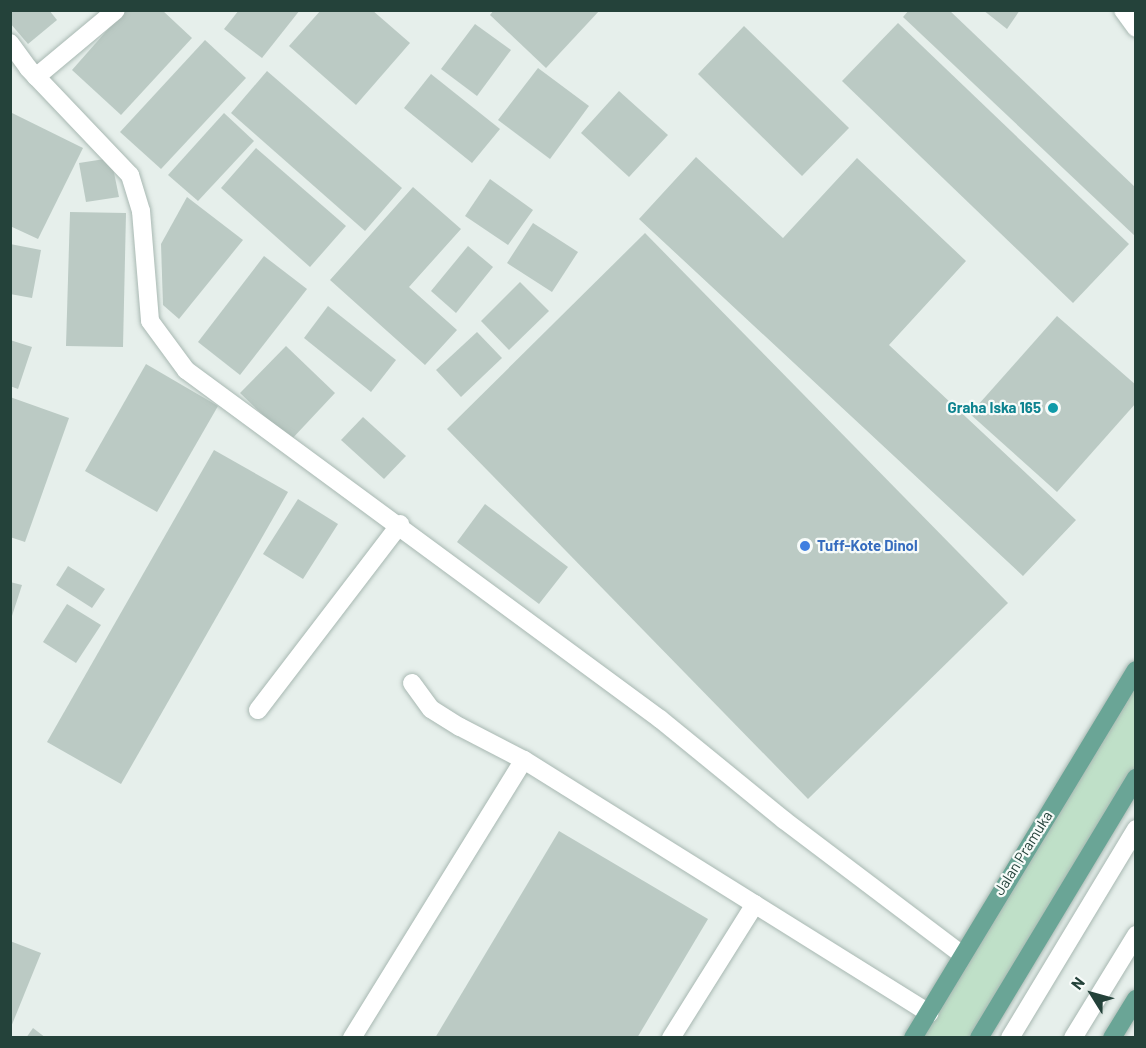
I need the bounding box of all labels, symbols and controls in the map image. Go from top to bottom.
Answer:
place label: Graha Iska 165 [948,399,1041,417]
marker: Graha Iska 165 [1046,401,1060,415]
place label: Tuff-Kote Dinol [817,537,918,555]
marker: Tuff-Kote Dinol [798,539,812,553]
street label: Jalan Pramuka [990,808,1056,898]
north arrow [1062,964,1122,1024]
text: N [1066,973,1088,993]

